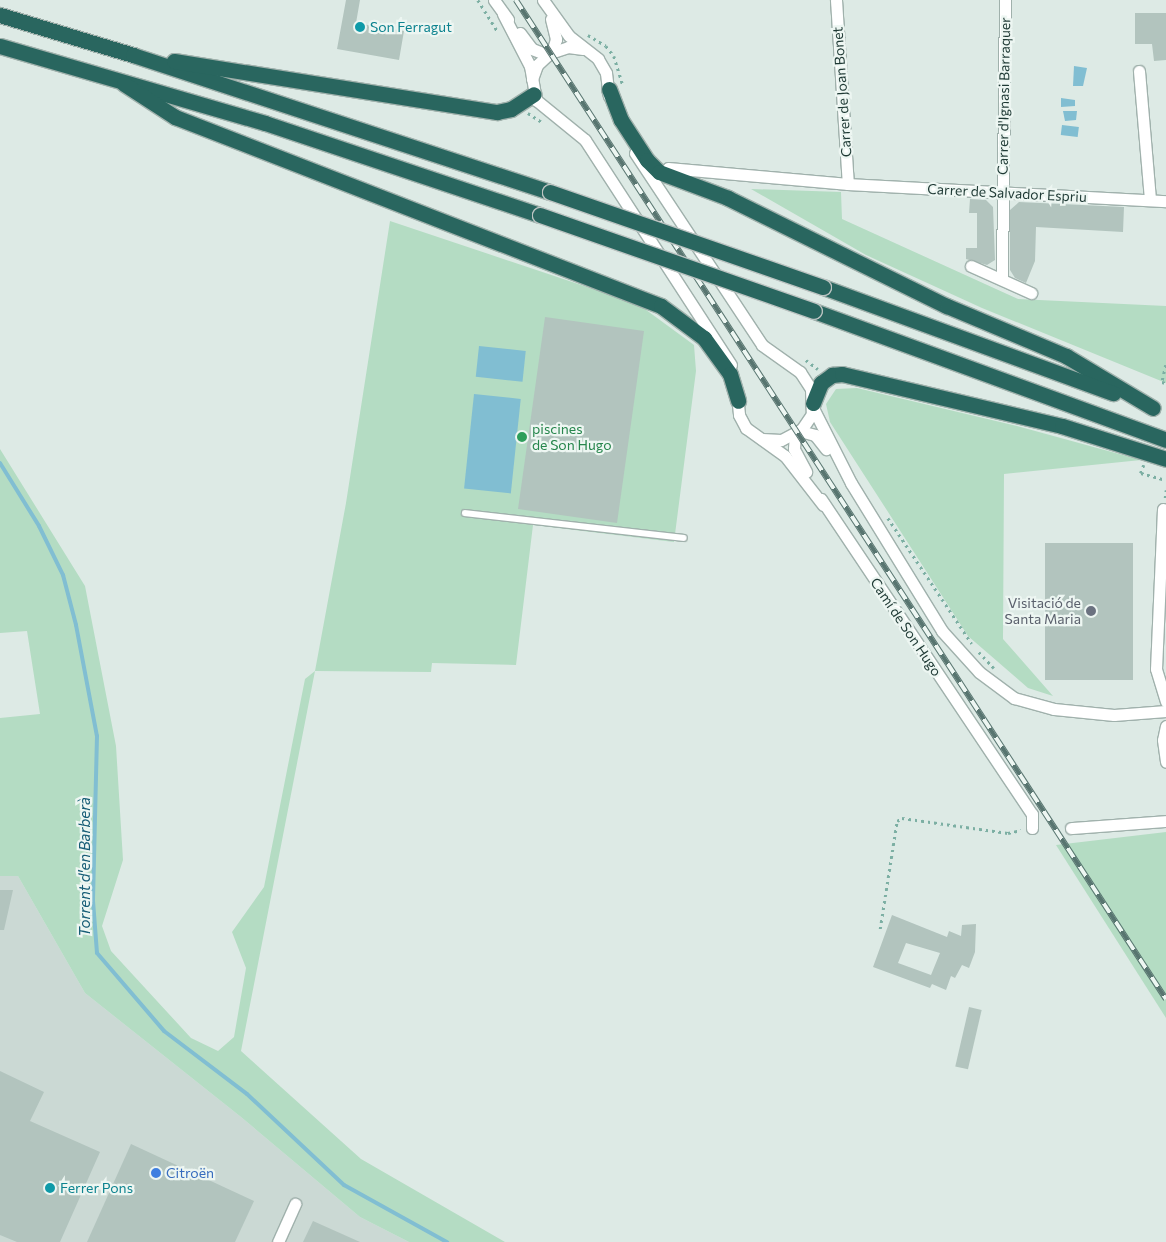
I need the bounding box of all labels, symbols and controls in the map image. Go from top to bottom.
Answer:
street label: Carrer d'Ignasi Barraquer [994,17,1014,175]
place label: Son Ferragut [370,19,452,35]
marker: Son Ferragut [354,21,366,33]
street label: Carrer de Joan Bonet [829,26,855,158]
street label: Carrer de Salvador Espriu [927,180,1087,206]
place label: piscines de Son Hugo [532,421,612,454]
marker: piscines de Son Hugo [516,431,528,443]
street label: Camí de Son Hugo [867,575,945,679]
place label: Visitació de Santa Maria [1005,595,1081,628]
marker: Visitació de Santa Maria [1085,605,1097,617]
water label: Torrent d'en Barberà [76,797,94,937]
place label: Citroën [166,1165,214,1181]
marker: Citroën [150,1167,162,1179]
place label: Ferrer Pons [60,1180,133,1196]
marker: Ferrer Pons [44,1182,56,1194]

